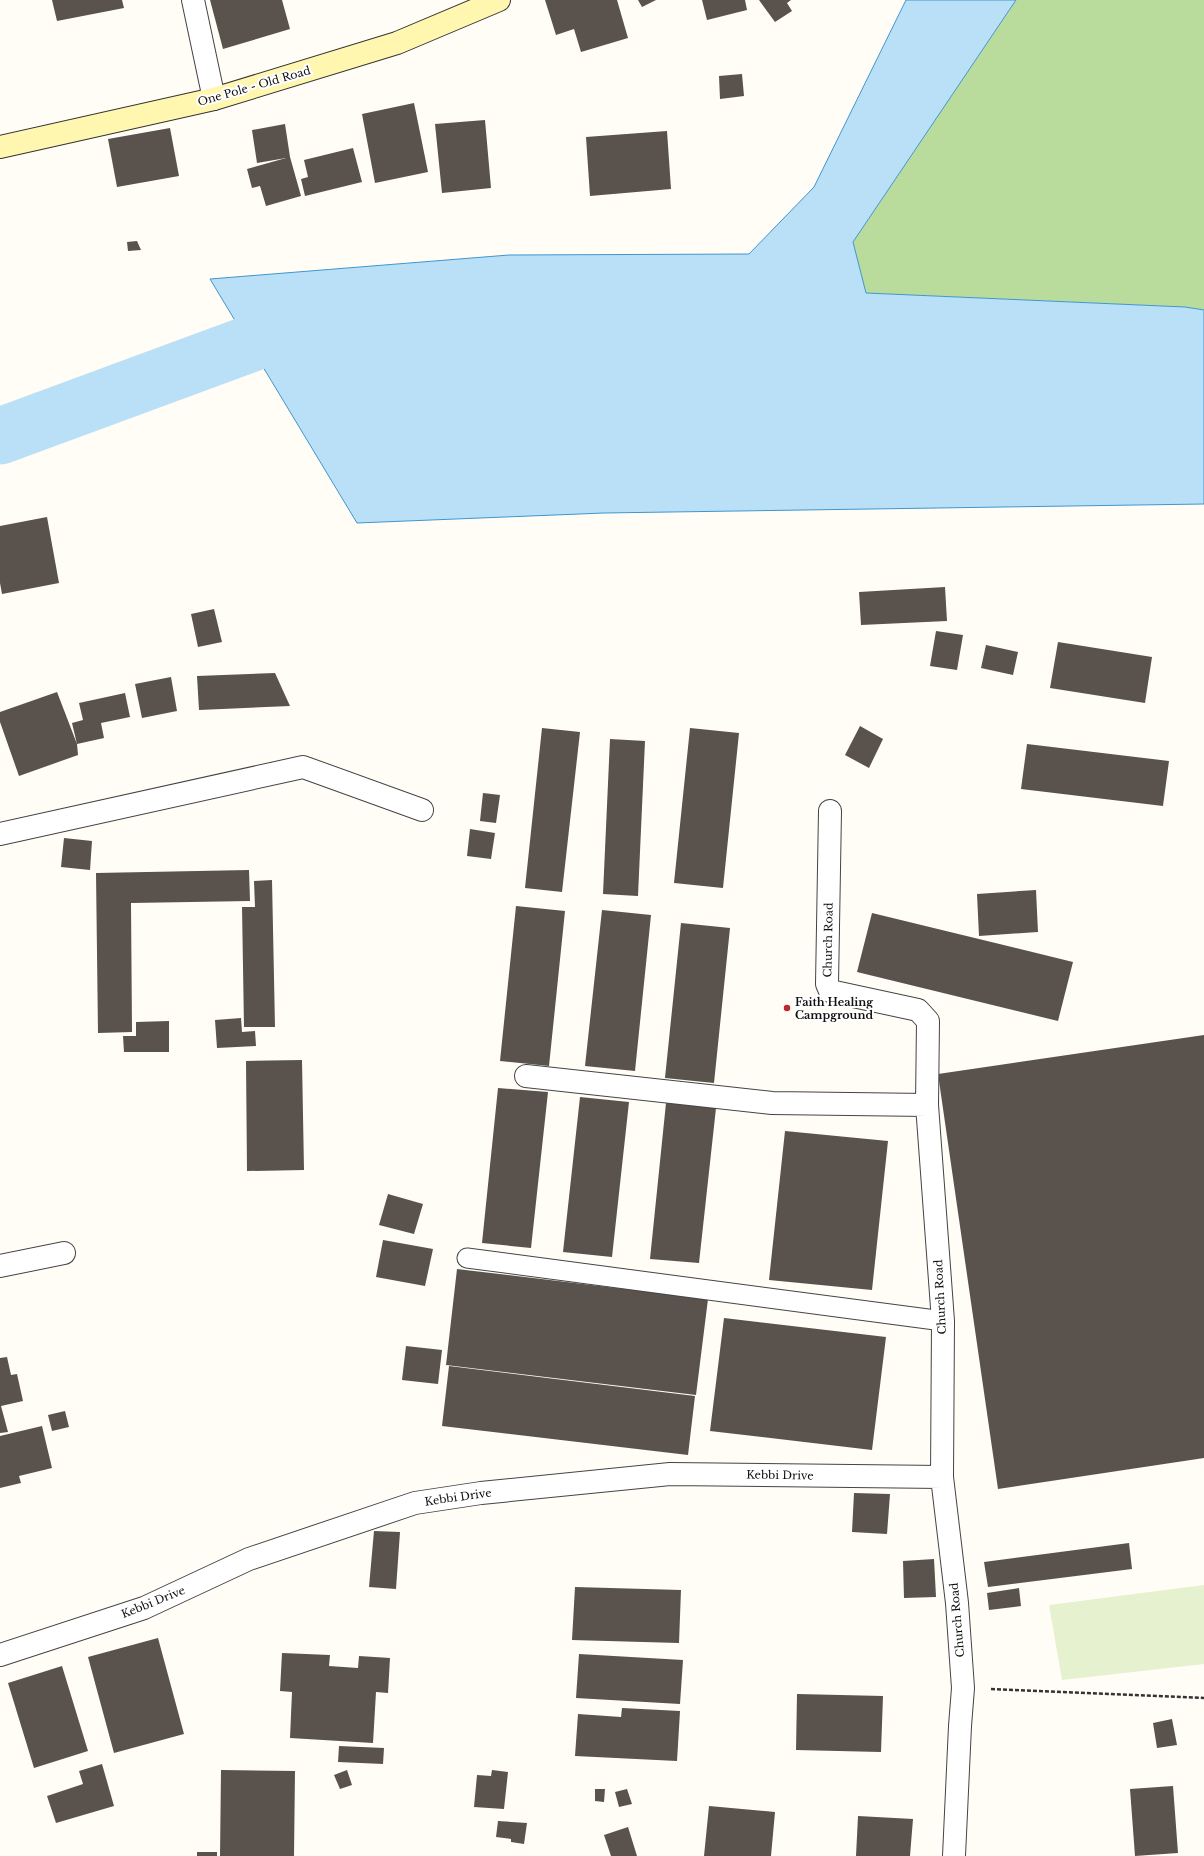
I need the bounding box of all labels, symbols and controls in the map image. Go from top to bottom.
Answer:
street label: One Pole - Old Road [196,63,313,109]
street label: Church Road [820,902,836,978]
place label: Faith Healing Campground [795,995,873,1022]
marker: Faith Healing Campground [782,1003,792,1013]
street label: Church Road [931,1259,949,1335]
street label: Kebbi Drive [746,1467,814,1483]
street label: Kebbi Drive [424,1485,492,1509]
street label: Church Road [947,1582,967,1658]
street label: Kebbi Drive [119,1583,187,1621]

